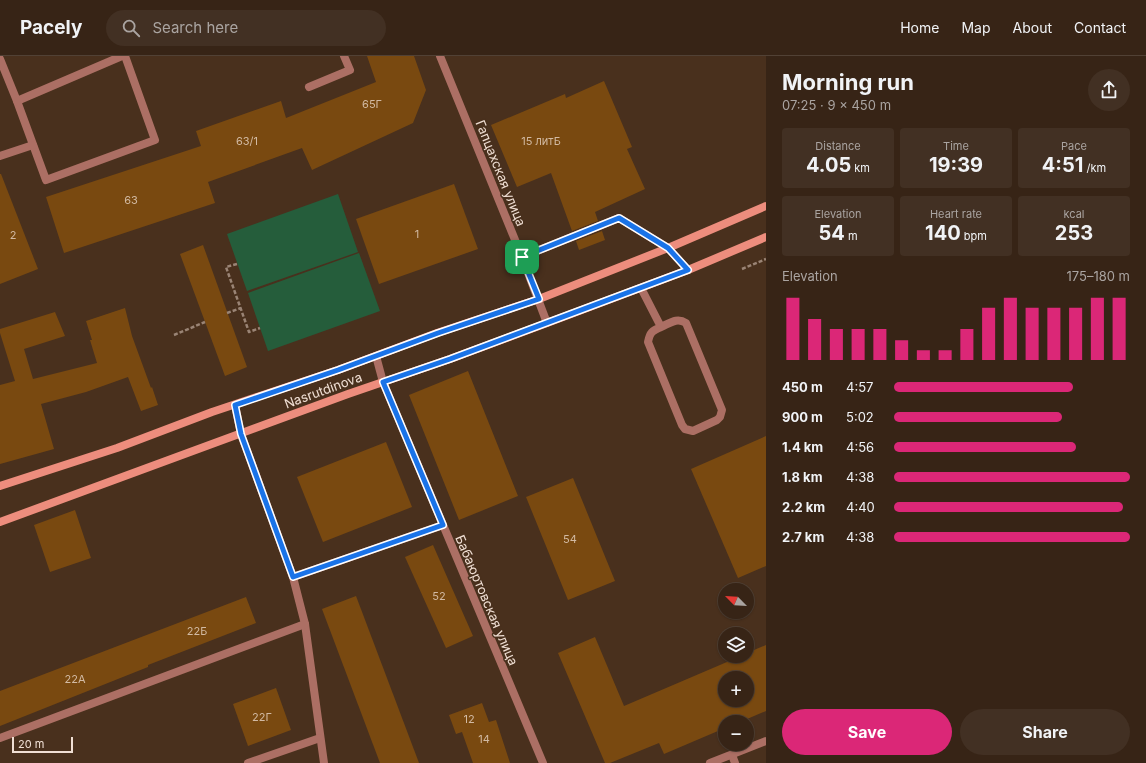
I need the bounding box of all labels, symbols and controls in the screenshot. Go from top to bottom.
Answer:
search box [106,10,386,46]
text: Pacely [20,16,82,39]
icon: search [120,17,142,39]
text: Search here [152,18,238,37]
text: Home [900,19,939,36]
text: Map [961,19,991,36]
text: About [1013,19,1052,36]
text: Contact [1074,19,1126,36]
text: Morning run [782,69,914,95]
button: share [1088,69,1130,111]
house number: 65Г [362,97,382,111]
text: 07:25 · 9 × 450 m [782,97,891,113]
street label: Гапцахская улица [472,118,530,228]
house number: 63/1 [236,134,258,148]
house number: 15 литБ [521,134,561,148]
text: Distance [815,139,861,153]
text: Time [943,139,969,153]
text: Pace [1061,139,1087,153]
text: 4.05 [806,153,851,177]
text: 19:39 [929,153,983,177]
text: 4:51 [1042,153,1083,177]
text: km [851,161,870,175]
text: /km [1083,161,1106,175]
house number: 63 [124,193,138,207]
text: Elevation [814,207,862,221]
text: Heart rate [930,207,982,221]
text: kcal [1063,207,1085,221]
text: 54 [818,221,845,245]
text: 140 [925,221,961,245]
text: 253 [1055,221,1093,245]
house number: 1 [415,227,419,241]
house number: 2 [10,228,16,242]
text: m [845,229,858,243]
text: bpm [961,229,987,243]
pin [505,240,539,274]
icon: arrive [511,246,533,268]
text: Elevation [782,268,838,284]
text: 175–180 m [1067,268,1130,284]
street label: Nasrutdinova [282,369,364,411]
text: 450 m [782,379,823,395]
text: 4:57 [846,379,873,395]
text: 900 m [782,409,823,425]
text: 5:02 [846,409,874,425]
text: 1.4 km [782,439,823,455]
text: 4:56 [846,439,874,455]
text: 1.8 km [782,469,823,485]
text: 4:38 [846,469,874,485]
text: 2.2 km [782,499,825,515]
text: 4:40 [846,499,875,515]
text: 2.7 km [782,529,824,545]
text: 4:38 [846,529,874,545]
street label: Бабаюртовская улица [452,532,522,668]
house number: 54 [563,532,577,546]
north arrow [718,583,754,619]
map controls [718,583,754,751]
house number: 52 [432,589,446,603]
house number: 22Б [187,624,207,638]
button: layers [718,627,754,663]
button: + [718,671,754,707]
house number: 22А [64,672,86,686]
button: Save [782,709,952,755]
button: Share [960,709,1130,755]
house number: 22Г [252,710,272,724]
house number: 12 [463,712,475,726]
button: − [718,715,754,751]
house number: 14 [478,732,490,746]
scale bar [12,735,73,754]
text: 20 m [18,737,44,751]

